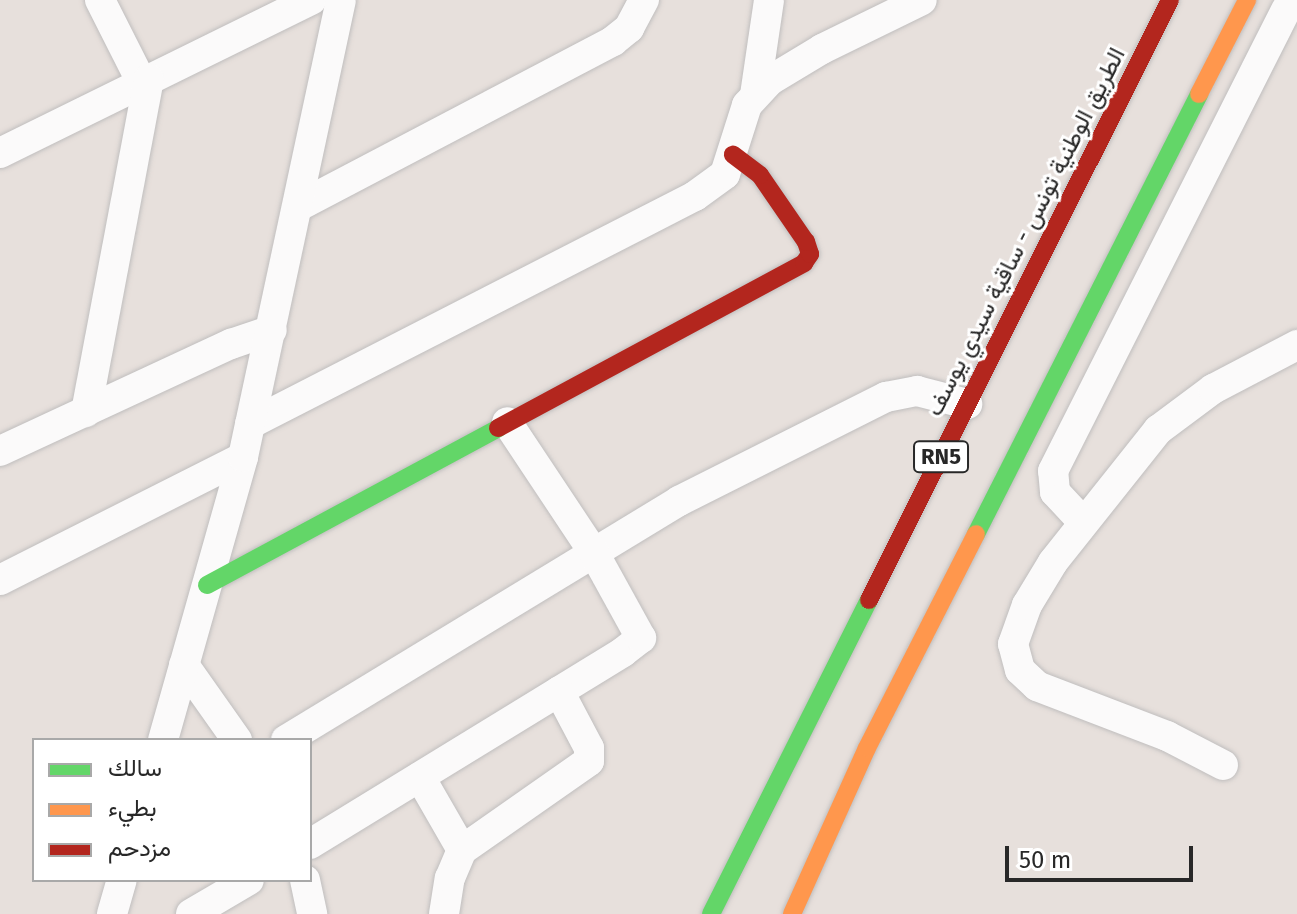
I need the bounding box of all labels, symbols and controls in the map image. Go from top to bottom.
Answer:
street label: الطريق الوطنية تونس - ساقية سيدي يوسف [920,43,1132,421]
road number: RN5 [913,439,969,475]
legend [32,738,312,882]
text: سالك [108,754,162,782]
text: بطيء [108,794,157,822]
scale bar [1009,830,1197,880]
text: مزدحم [108,834,171,862]
text: 50 m [1019,846,1071,874]

